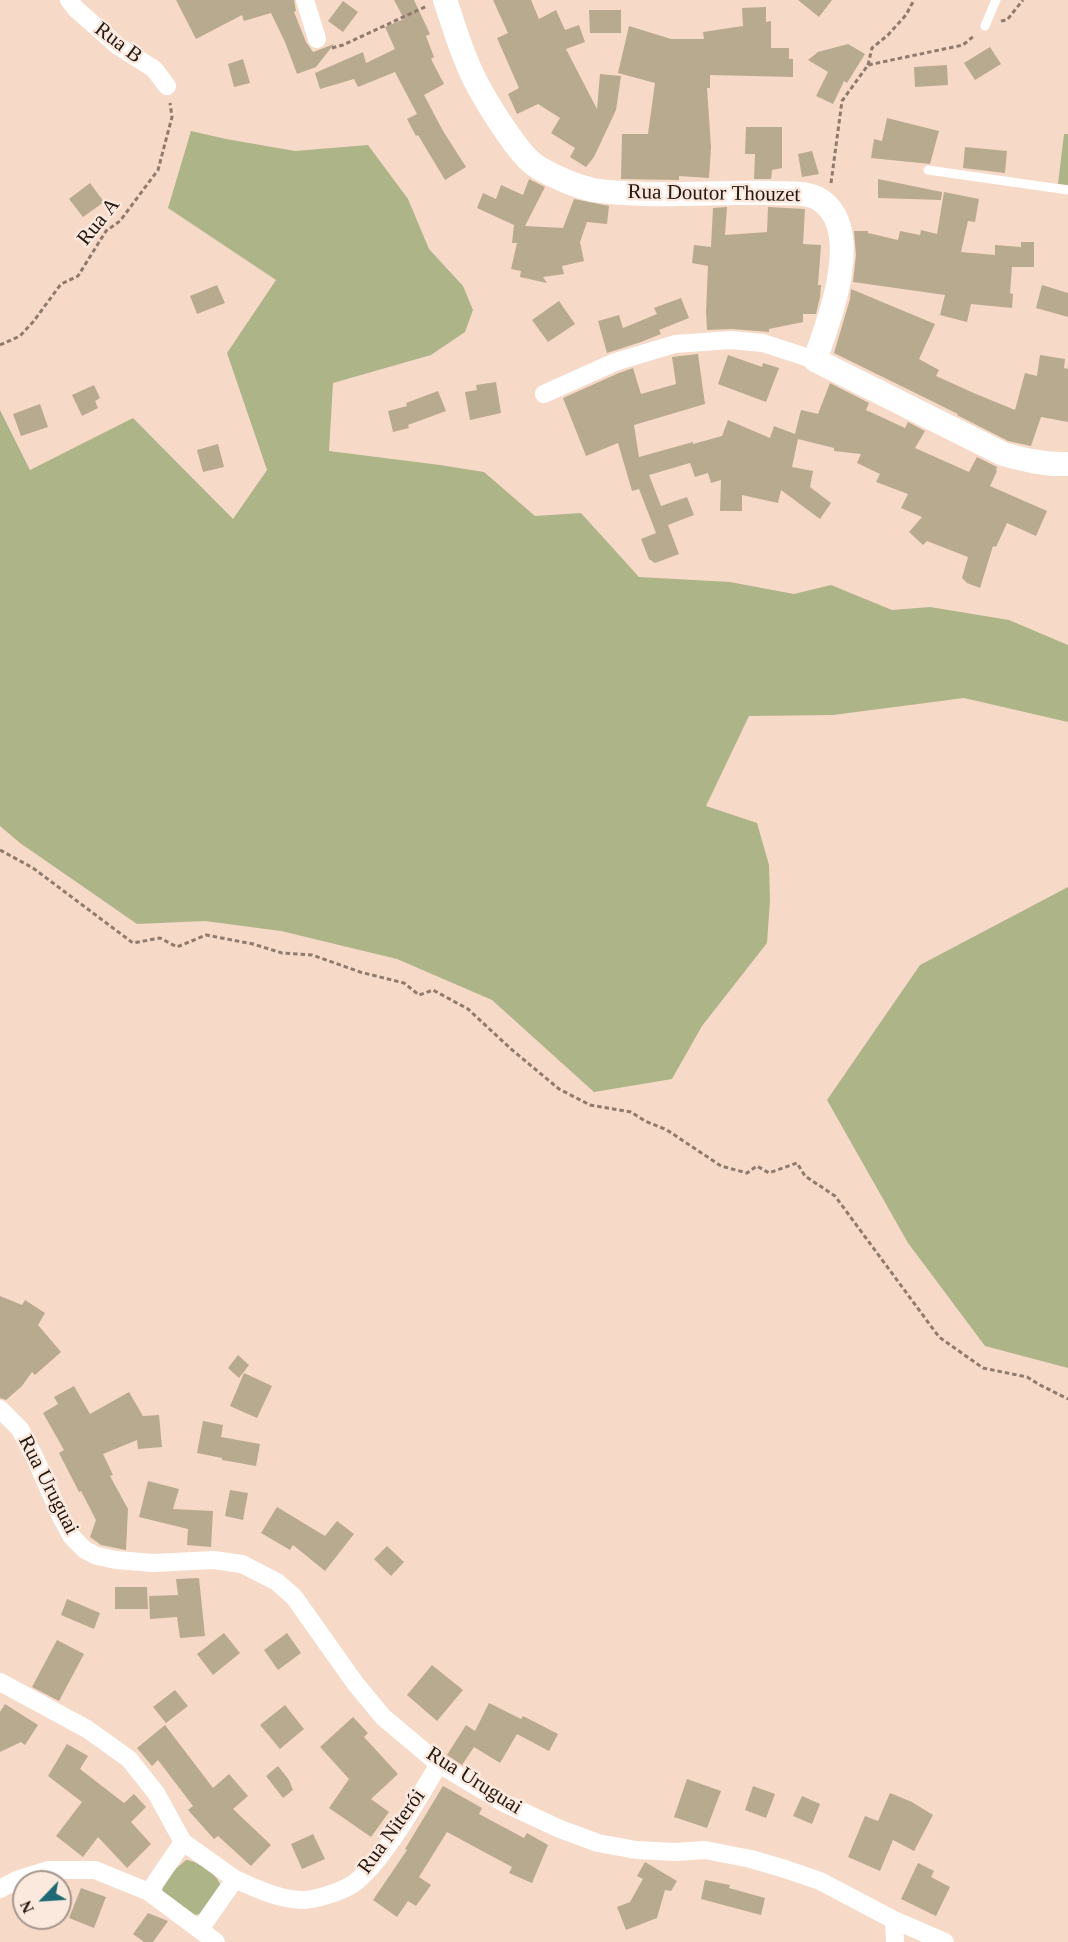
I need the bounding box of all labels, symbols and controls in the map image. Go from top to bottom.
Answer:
street label: Rua B [89,17,147,69]
street label: Rua Doutor Thouzet [627,180,801,208]
street label: Rua A [72,193,126,251]
street label: Rua Uruguai [12,1431,84,1539]
street label: Rua Uruguai [422,1742,526,1820]
street label: Rua Niterói [353,1785,431,1879]
north arrow [12,1870,72,1930]
text: N [17,1898,37,1916]

